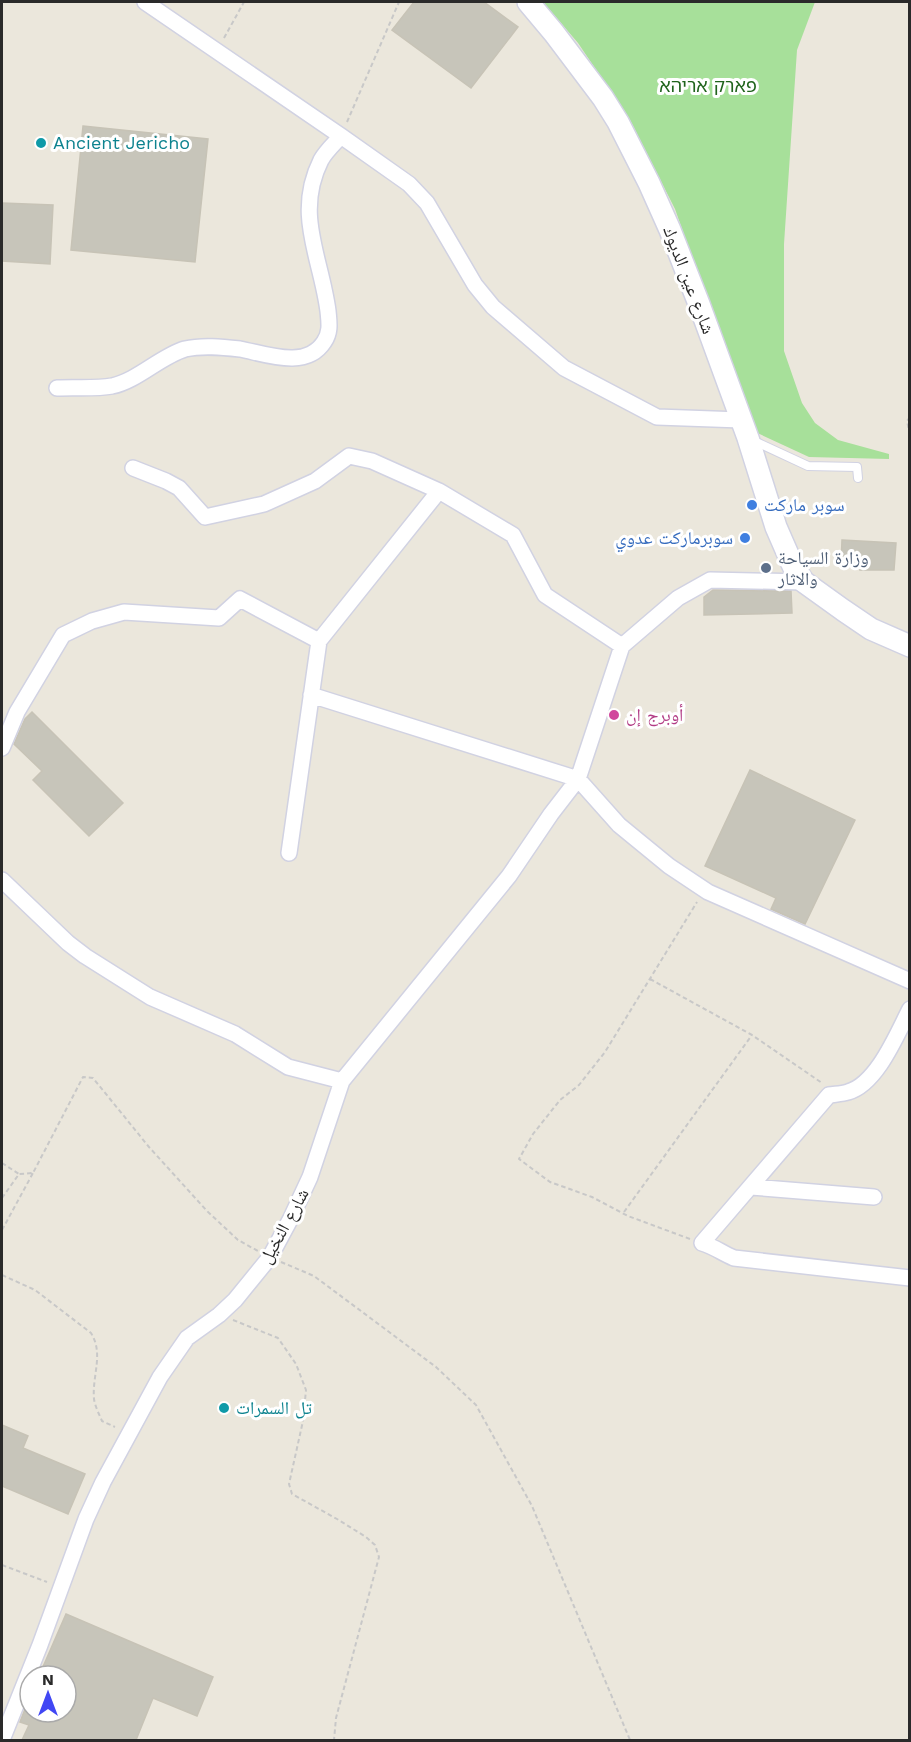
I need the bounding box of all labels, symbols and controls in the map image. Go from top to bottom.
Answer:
park label: פארק אריהא [659,75,757,96]
place label: Ancient Jericho [53,132,190,153]
marker: Ancient Jericho [34,136,48,150]
street label: شارع عين الديوك [658,223,720,337]
place label: سوبر ماركت [764,494,845,516]
marker: سوبر ماركت [745,498,759,512]
place label: سوبرماركت عدوي [615,527,733,553]
marker: سوبرماركت عدوي [738,531,752,545]
place label: وزارة السياحة والاثار [777,547,869,589]
marker: وزارة السياحة والاثار [759,561,773,575]
place label: أوبرج إن [626,704,683,727]
marker: أوبرج إن [607,708,621,722]
street label: شارع النخيل [254,1184,314,1268]
place label: تل السمرات [236,1397,312,1419]
marker: تل السمرات [217,1401,231,1415]
north arrow [18,1664,78,1724]
text: N [42,1670,54,1689]

